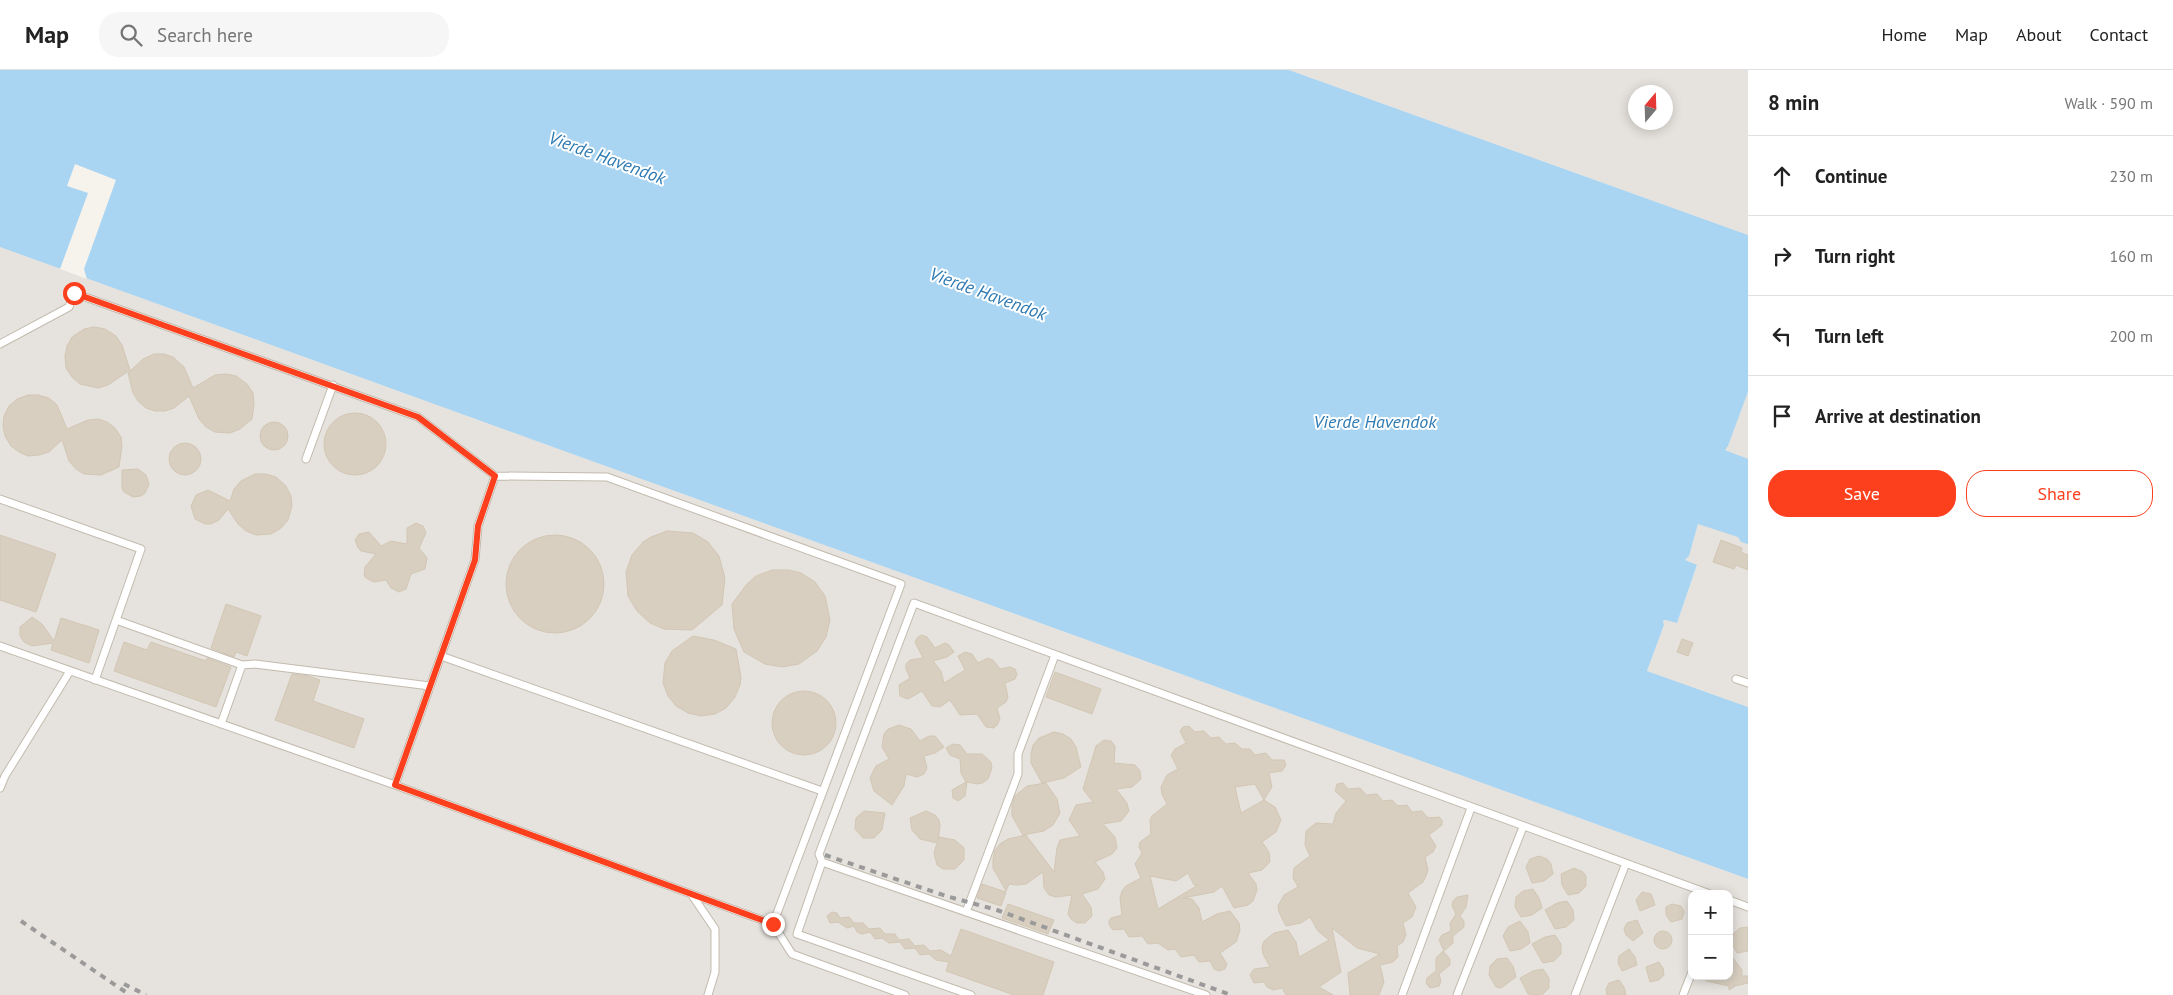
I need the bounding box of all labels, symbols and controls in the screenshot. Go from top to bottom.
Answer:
search box [99,12,449,57]
text: Map [25,19,69,50]
icon: search [117,21,145,49]
text: Search here [157,23,253,47]
text: Home [1881,23,1927,46]
text: Map [1955,23,1988,46]
text: About [2016,23,2062,46]
text: Contact [2090,23,2148,46]
north arrow [1628,85,1673,130]
text: 8 min [1768,89,1819,116]
text: Walk · 590 m [2064,93,2153,113]
water label: Vierde Havendok [546,126,670,190]
icon: ahead [1768,162,1796,190]
text: Continue [1815,164,1887,188]
text: 230 m [2110,166,2153,186]
icon: right [1768,242,1796,270]
text: Turn right [1815,244,1895,268]
text: 160 m [2110,246,2153,266]
water label: Vierde Havendok [927,262,1051,326]
route start [63,282,86,305]
icon: left [1768,322,1796,350]
text: Turn left [1815,324,1884,348]
text: 200 m [2110,326,2153,346]
icon: arrive [1768,402,1796,430]
text: Arrive at destination [1815,404,1981,428]
water label: Vierde Havendok [1314,410,1437,433]
button: Save [1768,470,1956,517]
button: Share [1966,470,2153,517]
map controls [1688,890,1733,980]
button: + [1688,890,1733,935]
route end [762,913,785,936]
button: − [1688,935,1733,980]

